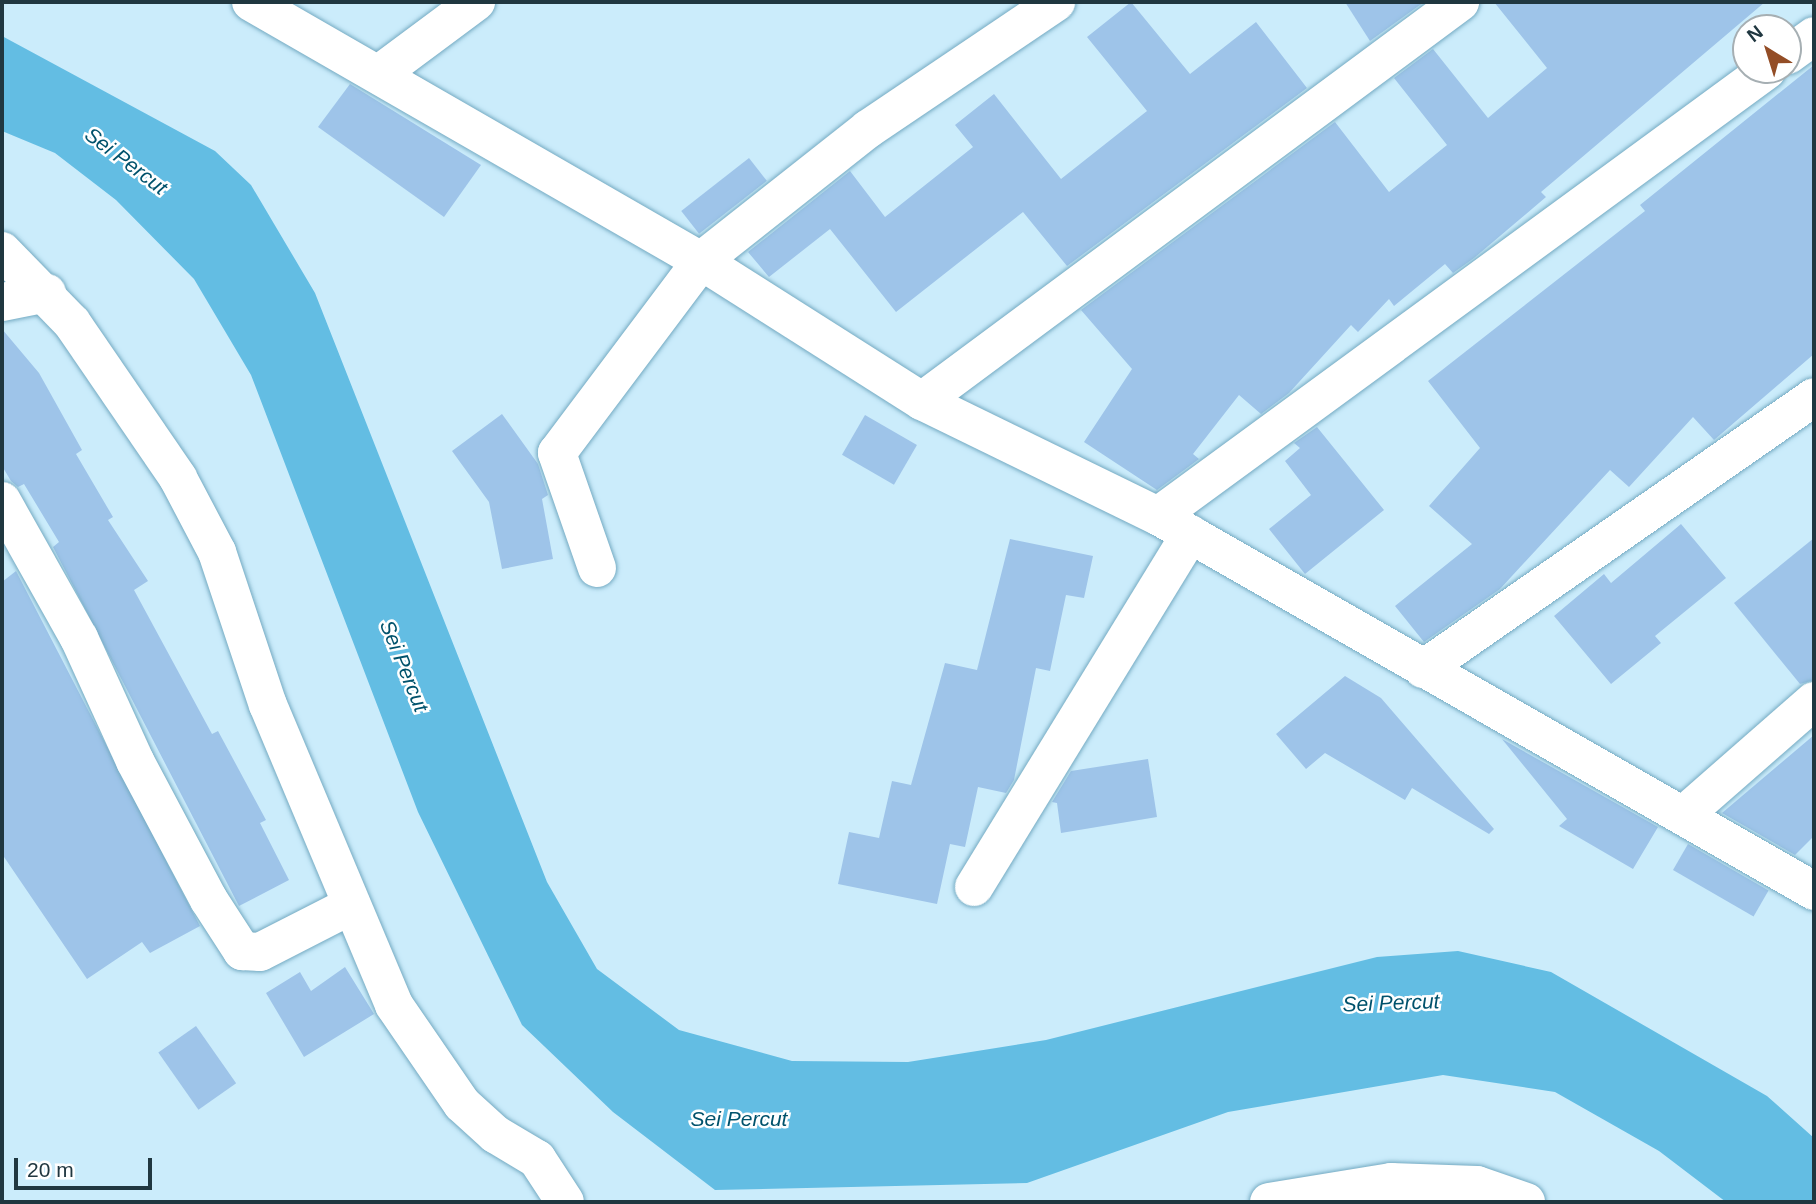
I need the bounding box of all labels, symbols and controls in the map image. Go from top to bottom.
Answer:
north arrow [1732,14,1802,84]
text: N [1743,21,1767,46]
water label: Sei Percut [80,122,172,200]
water label: Sei Percut [374,616,434,716]
water label: Sei Percut [1342,989,1440,1017]
water label: Sei Percut [691,1106,787,1132]
scale bar [18,1144,156,1188]
text: 20 m [27,1158,74,1181]

